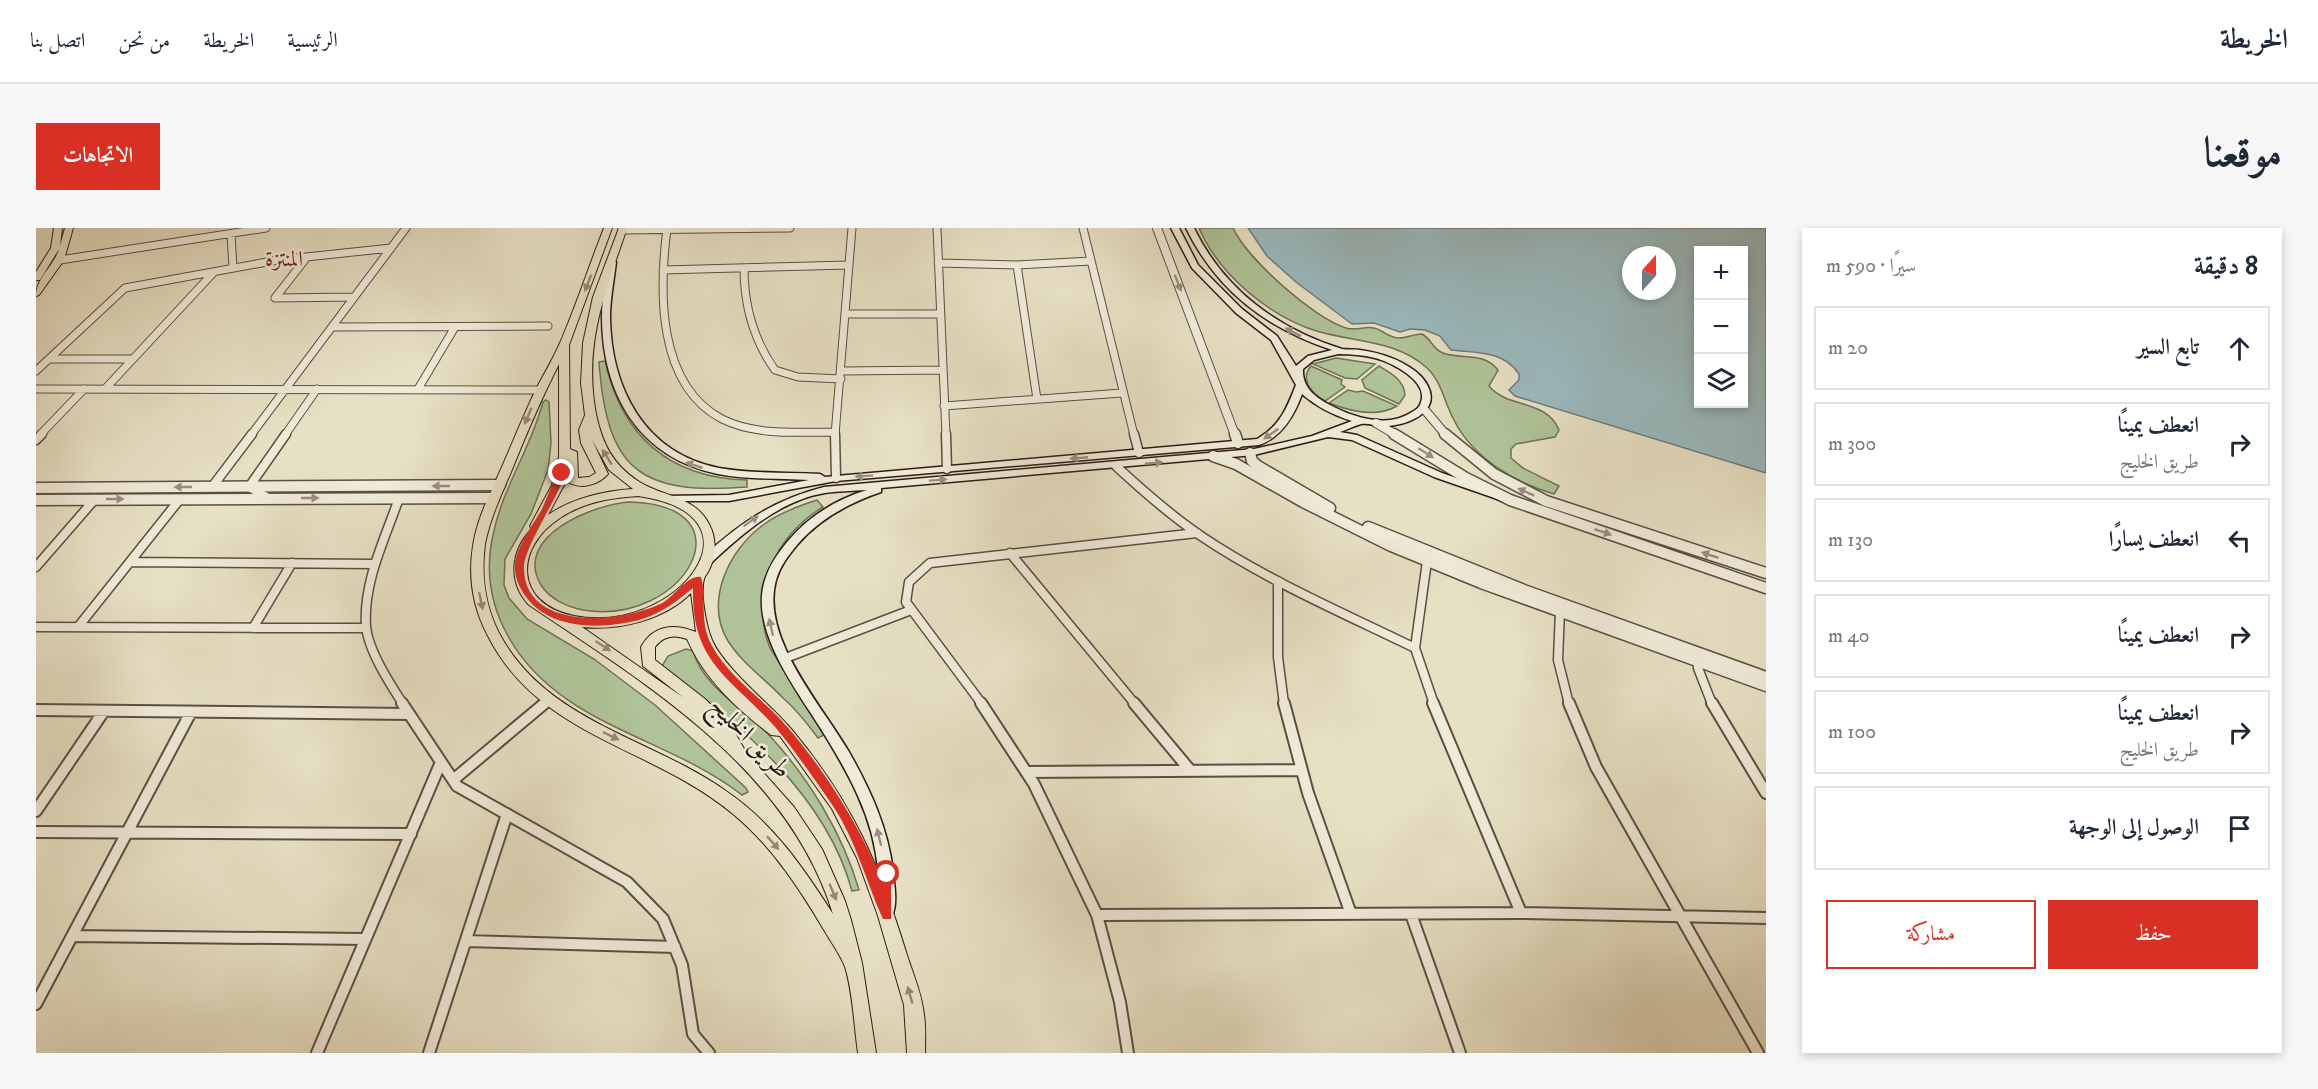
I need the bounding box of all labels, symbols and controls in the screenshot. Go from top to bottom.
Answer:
text: الخريطة [2220,22,2288,57]
text: اتصل بنا [30,28,85,54]
text: من نحن [118,28,170,54]
text: الخريطة [203,28,254,54]
text: الرئيسية [287,28,338,54]
button: الاتجاهات [36,123,160,190]
text: موقعنا [2204,128,2282,180]
district label: المنتزة [265,246,303,273]
north arrow [1622,246,1676,300]
map controls [1694,246,1748,408]
button: + [1694,246,1748,300]
text: 8 دقيقة [2194,250,2258,283]
text: سيرًا · 590 m [1826,254,1916,279]
one-way arrow [582,274,592,292]
one-way arrow [1173,274,1183,292]
button: − [1694,300,1748,354]
one-way arrow [1285,327,1302,337]
icon: ahead [2223,332,2256,365]
text: تابع السير [2137,334,2199,361]
text: 20 m [1828,336,1868,361]
button: layers [1694,354,1748,408]
one-way arrow [523,408,533,426]
text: انعطف يمينًا [2118,412,2199,439]
one-way arrow [1263,428,1279,440]
icon: right [2223,428,2256,461]
text: 300 m [1828,432,1876,457]
one-way arrow [1418,447,1434,458]
one-way arrow [602,449,613,466]
text: طريق الخليج [2120,450,2199,475]
one-way arrow [1069,453,1088,463]
one-way arrow [1144,458,1163,467]
route end [548,459,574,485]
one-way arrow [685,459,703,469]
one-way arrow [854,471,873,481]
one-way arrow [929,475,948,485]
one-way arrow [432,481,451,490]
one-way arrow [174,482,193,492]
one-way arrow [1516,487,1534,497]
one-way arrow [301,493,320,503]
one-way arrow [106,494,125,504]
one-way arrow [743,516,759,527]
icon: left [2223,524,2256,557]
text: انعطف يسارًا [2109,526,2199,553]
one-way arrow [1594,528,1612,538]
text: 130 m [1828,528,1873,553]
one-way arrow [1701,550,1719,559]
one-way arrow [477,592,487,611]
one-way arrow [765,618,775,637]
icon: right [2223,620,2256,653]
text: انعطف يمينًا [2118,622,2199,649]
text: 40 m [1828,624,1870,649]
one-way arrow [595,641,612,652]
street label: طريق الخليج [698,690,798,790]
text: انعطف يمينًا [2118,700,2199,727]
icon: right [2223,716,2256,749]
text: 100 m [1828,720,1876,745]
one-way arrow [603,732,620,741]
text: طريق الخليج [2120,738,2199,763]
icon: arrive [2223,812,2256,845]
text: الوصول إلى الوجهة [2069,814,2199,841]
one-way arrow [874,827,884,846]
one-way arrow [766,835,780,850]
route start [873,860,899,886]
one-way arrow [828,884,838,902]
button: مشاركة [1826,900,2036,969]
button: حفظ [2048,900,2258,969]
one-way arrow [905,986,914,1004]

